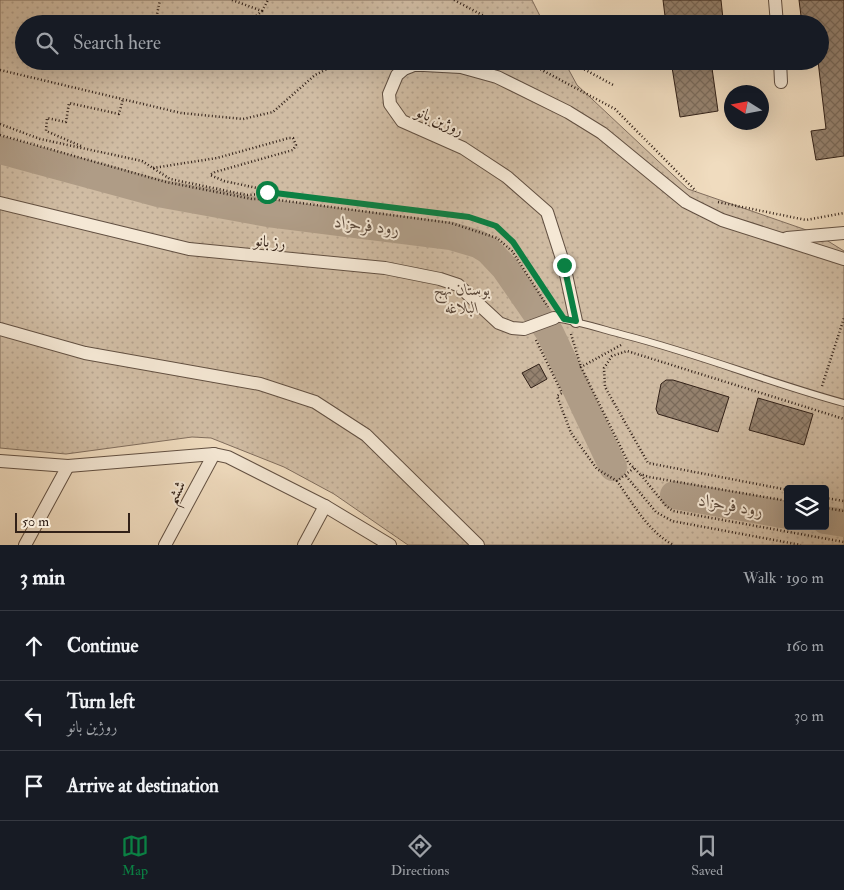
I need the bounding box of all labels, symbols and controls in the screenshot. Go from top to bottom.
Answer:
search box [15,15,829,70]
icon: search [33,29,61,57]
text: Search here [73,31,161,55]
north arrow [724,85,769,130]
street label: روژین بانو [411,101,467,140]
route start [256,181,279,204]
water label: رود فرحزاد [333,210,401,241]
street label: رز بانو [251,230,287,254]
route end [553,254,576,277]
park label: بوستان نهج البلاغه [434,280,490,318]
street label: ششم [161,477,196,511]
map controls [784,485,829,530]
button: layers [784,485,829,530]
water label: رود فرحزاد [697,488,765,523]
scale bar [15,510,130,533]
text: 50 m [22,513,49,530]
text: 3 min [20,564,65,591]
text: Walk · 190 m [743,568,824,588]
icon: ahead [20,632,48,660]
text: Continue [67,634,138,658]
text: 160 m [786,636,824,656]
text: Turn left [67,690,135,714]
icon: left [20,702,48,730]
text: 30 m [794,706,824,726]
text: روژین بانو [67,717,117,737]
icon: arrive [20,772,48,800]
text: Arrive at destination [67,774,219,798]
tab: Map [121,832,149,879]
tab: Directions [391,832,449,879]
tab: Saved [691,832,723,879]

